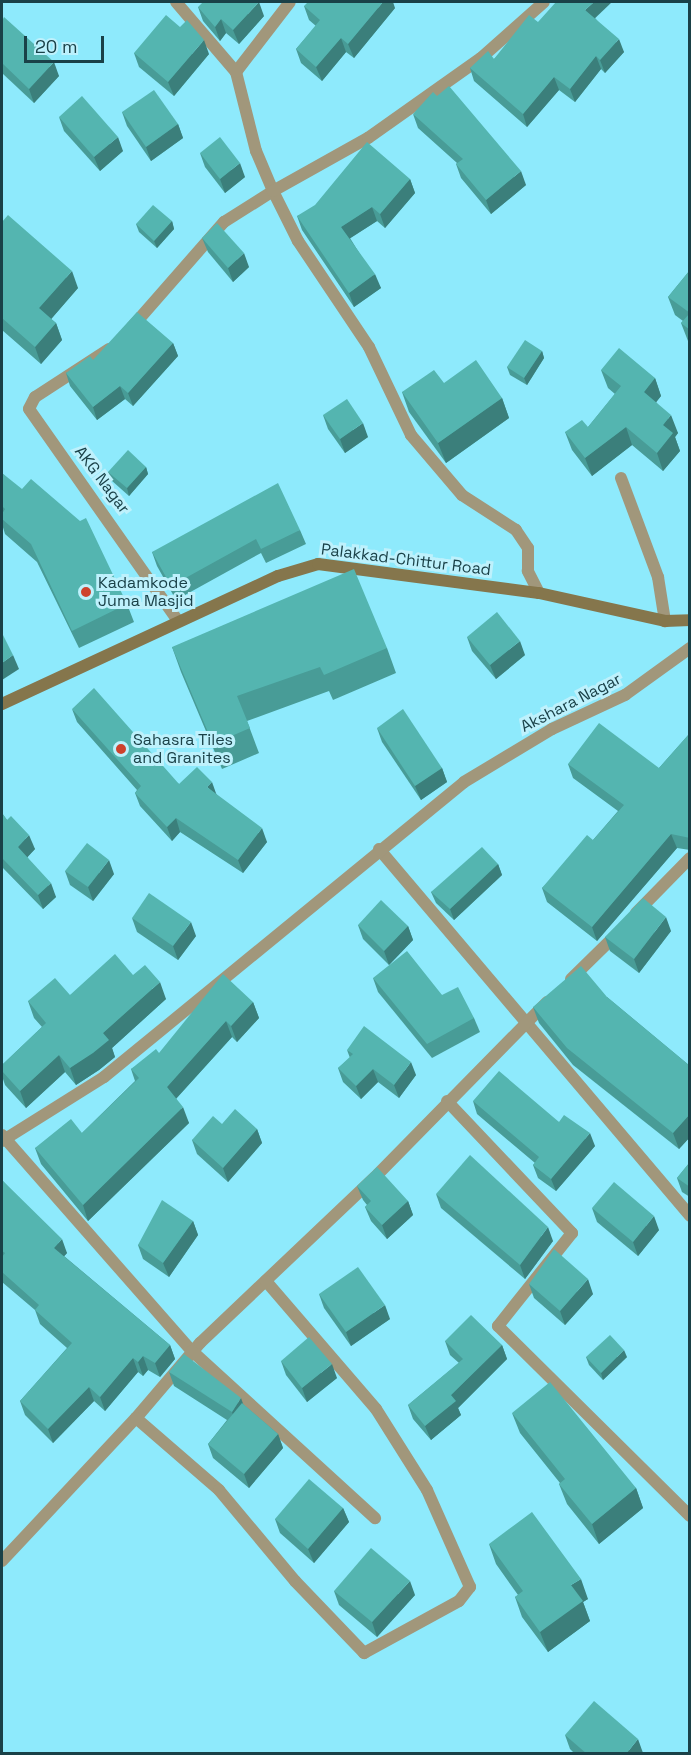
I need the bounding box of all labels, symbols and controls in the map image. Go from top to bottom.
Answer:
scale bar [27,24,106,62]
text: 20 m [35,35,78,58]
street label: AKG Nagar [71,443,133,517]
street label: Palakkad-Chittur Road [320,540,492,580]
place label: Kadamkode Juma Masjid [98,573,194,611]
marker: Kadamkode Juma Masjid [79,585,93,599]
street label: Akshara Nagar [518,669,624,737]
place label: Sahasra Tiles and Granites [133,730,233,768]
marker: Sahasra Tiles and Granites [114,742,128,756]

